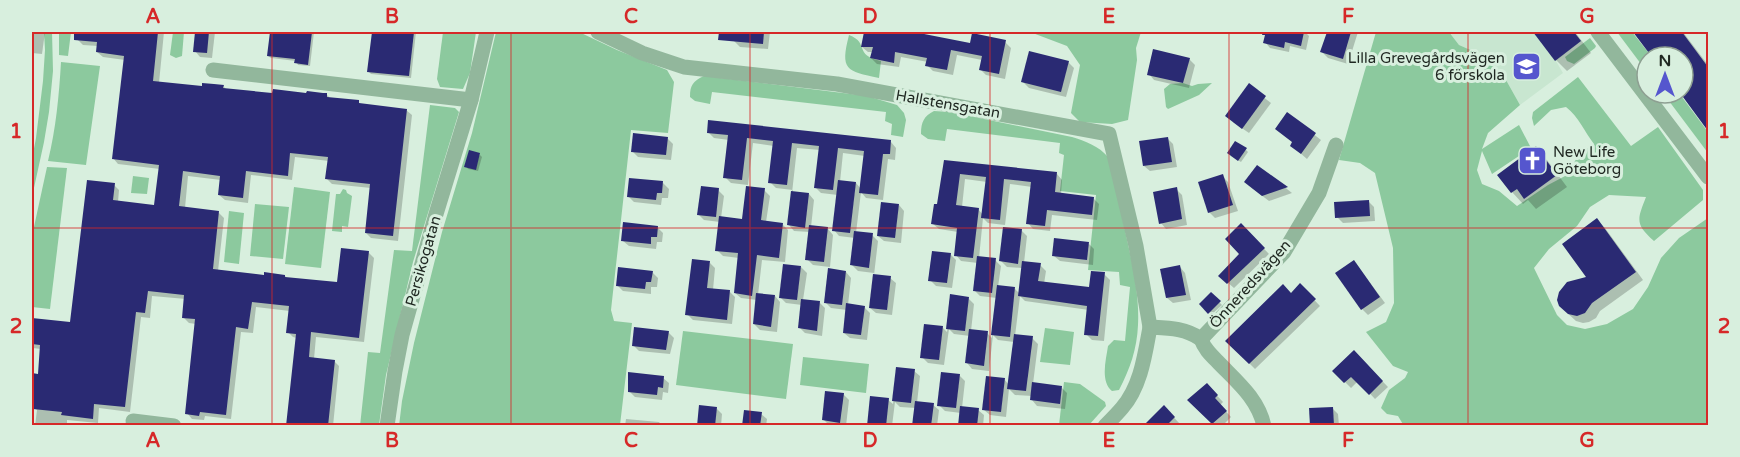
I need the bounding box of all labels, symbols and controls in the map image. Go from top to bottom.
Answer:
text: A [146,5,161,29]
text: B [385,5,399,29]
text: C [624,5,638,29]
text: D [862,5,878,29]
text: E [1103,5,1116,29]
text: F [1342,5,1354,29]
text: G [1579,5,1595,29]
north arrow [1635,45,1695,105]
place label: Lilla Grevegårdsvägen 6 förskola [1348,49,1505,84]
school or university icon: Lilla Grevegårdsvägen 6 förskola [1510,51,1542,83]
text: N [1659,51,1671,71]
street label: Hallstensgatan [894,86,1002,122]
text: 1 [10,120,22,144]
text: 1 [1718,120,1730,144]
place label: New Life Göteborg [1553,143,1621,178]
church icon: New Life Göteborg [1516,145,1548,177]
street label: Persikogatan [402,214,444,308]
street label: Önneredsvägen [1206,236,1294,332]
text: 2 [10,315,22,339]
text: 2 [1718,315,1730,339]
text: A [146,429,161,453]
text: B [385,429,399,453]
text: C [624,429,638,453]
text: D [862,429,878,453]
text: E [1103,429,1116,453]
text: F [1342,429,1354,453]
text: G [1579,429,1595,453]

